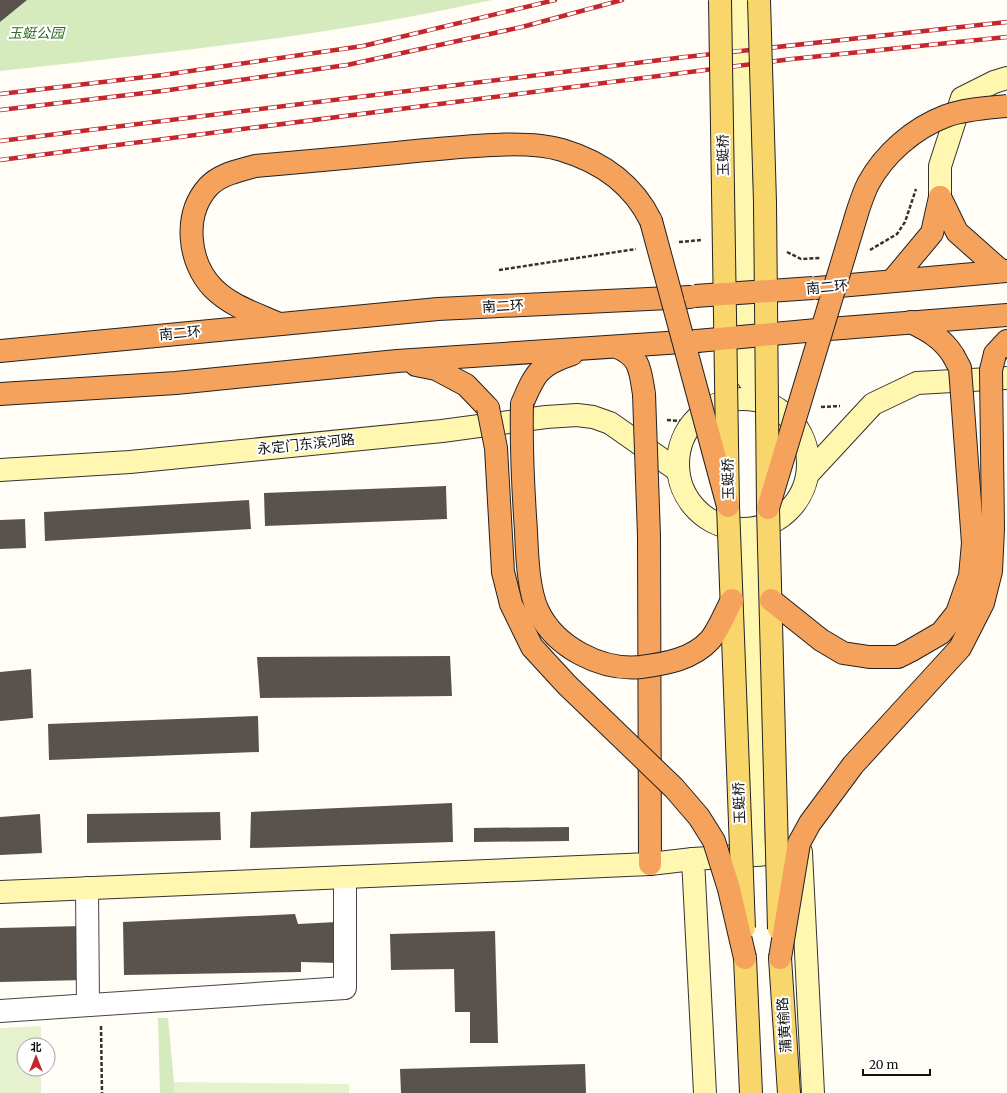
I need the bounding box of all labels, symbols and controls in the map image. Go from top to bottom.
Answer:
park label: 玉蜓公园 [8,24,66,42]
street label: 玉蜓桥 [714,134,732,176]
street label: 南二环 [805,276,849,298]
street label: 南二环 [482,296,524,316]
street label: 南二环 [158,322,202,344]
street label: 永定门东滨河路 [256,430,356,458]
street label: 玉蜓桥 [719,458,737,500]
street label: 玉蜓桥 [729,782,749,824]
street label: 蒲黄榆路 [773,996,795,1054]
north arrow [16,1037,56,1077]
text: 北 [31,1040,42,1054]
scale bar [863,1051,930,1077]
text: 20 m [869,1057,898,1072]

